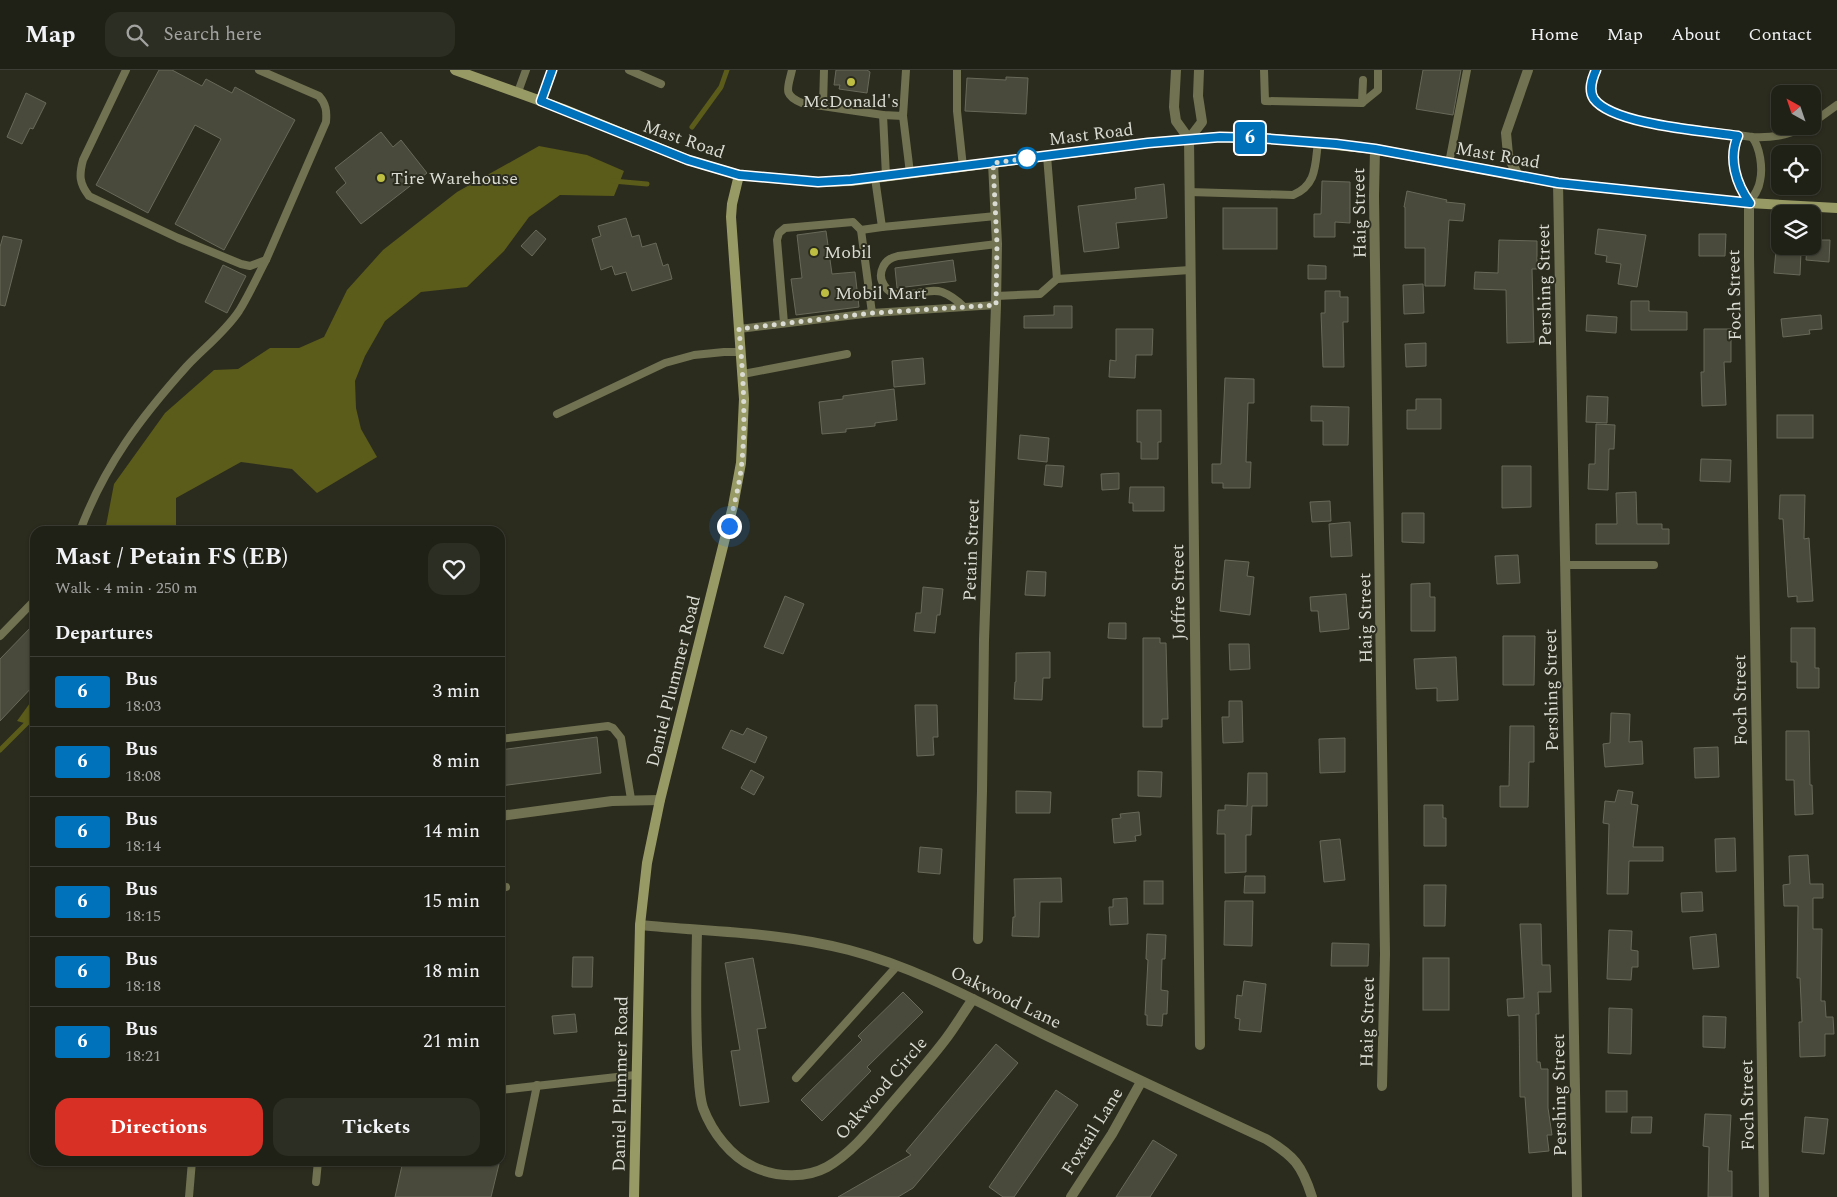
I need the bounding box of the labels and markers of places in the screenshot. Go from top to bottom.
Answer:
marker: McDonald's [845,76,857,88]
place label: McDonald's [803,88,899,115]
unlabelled marker [1016,147,1038,169]
place label: Tire Warehouse [391,165,518,192]
marker: Tire Warehouse [375,172,387,184]
place label: Mobil [824,239,872,266]
marker: Mobil [808,246,820,258]
place label: Mobil Mart [835,280,927,307]
marker: Mobil Mart [819,287,831,299]

